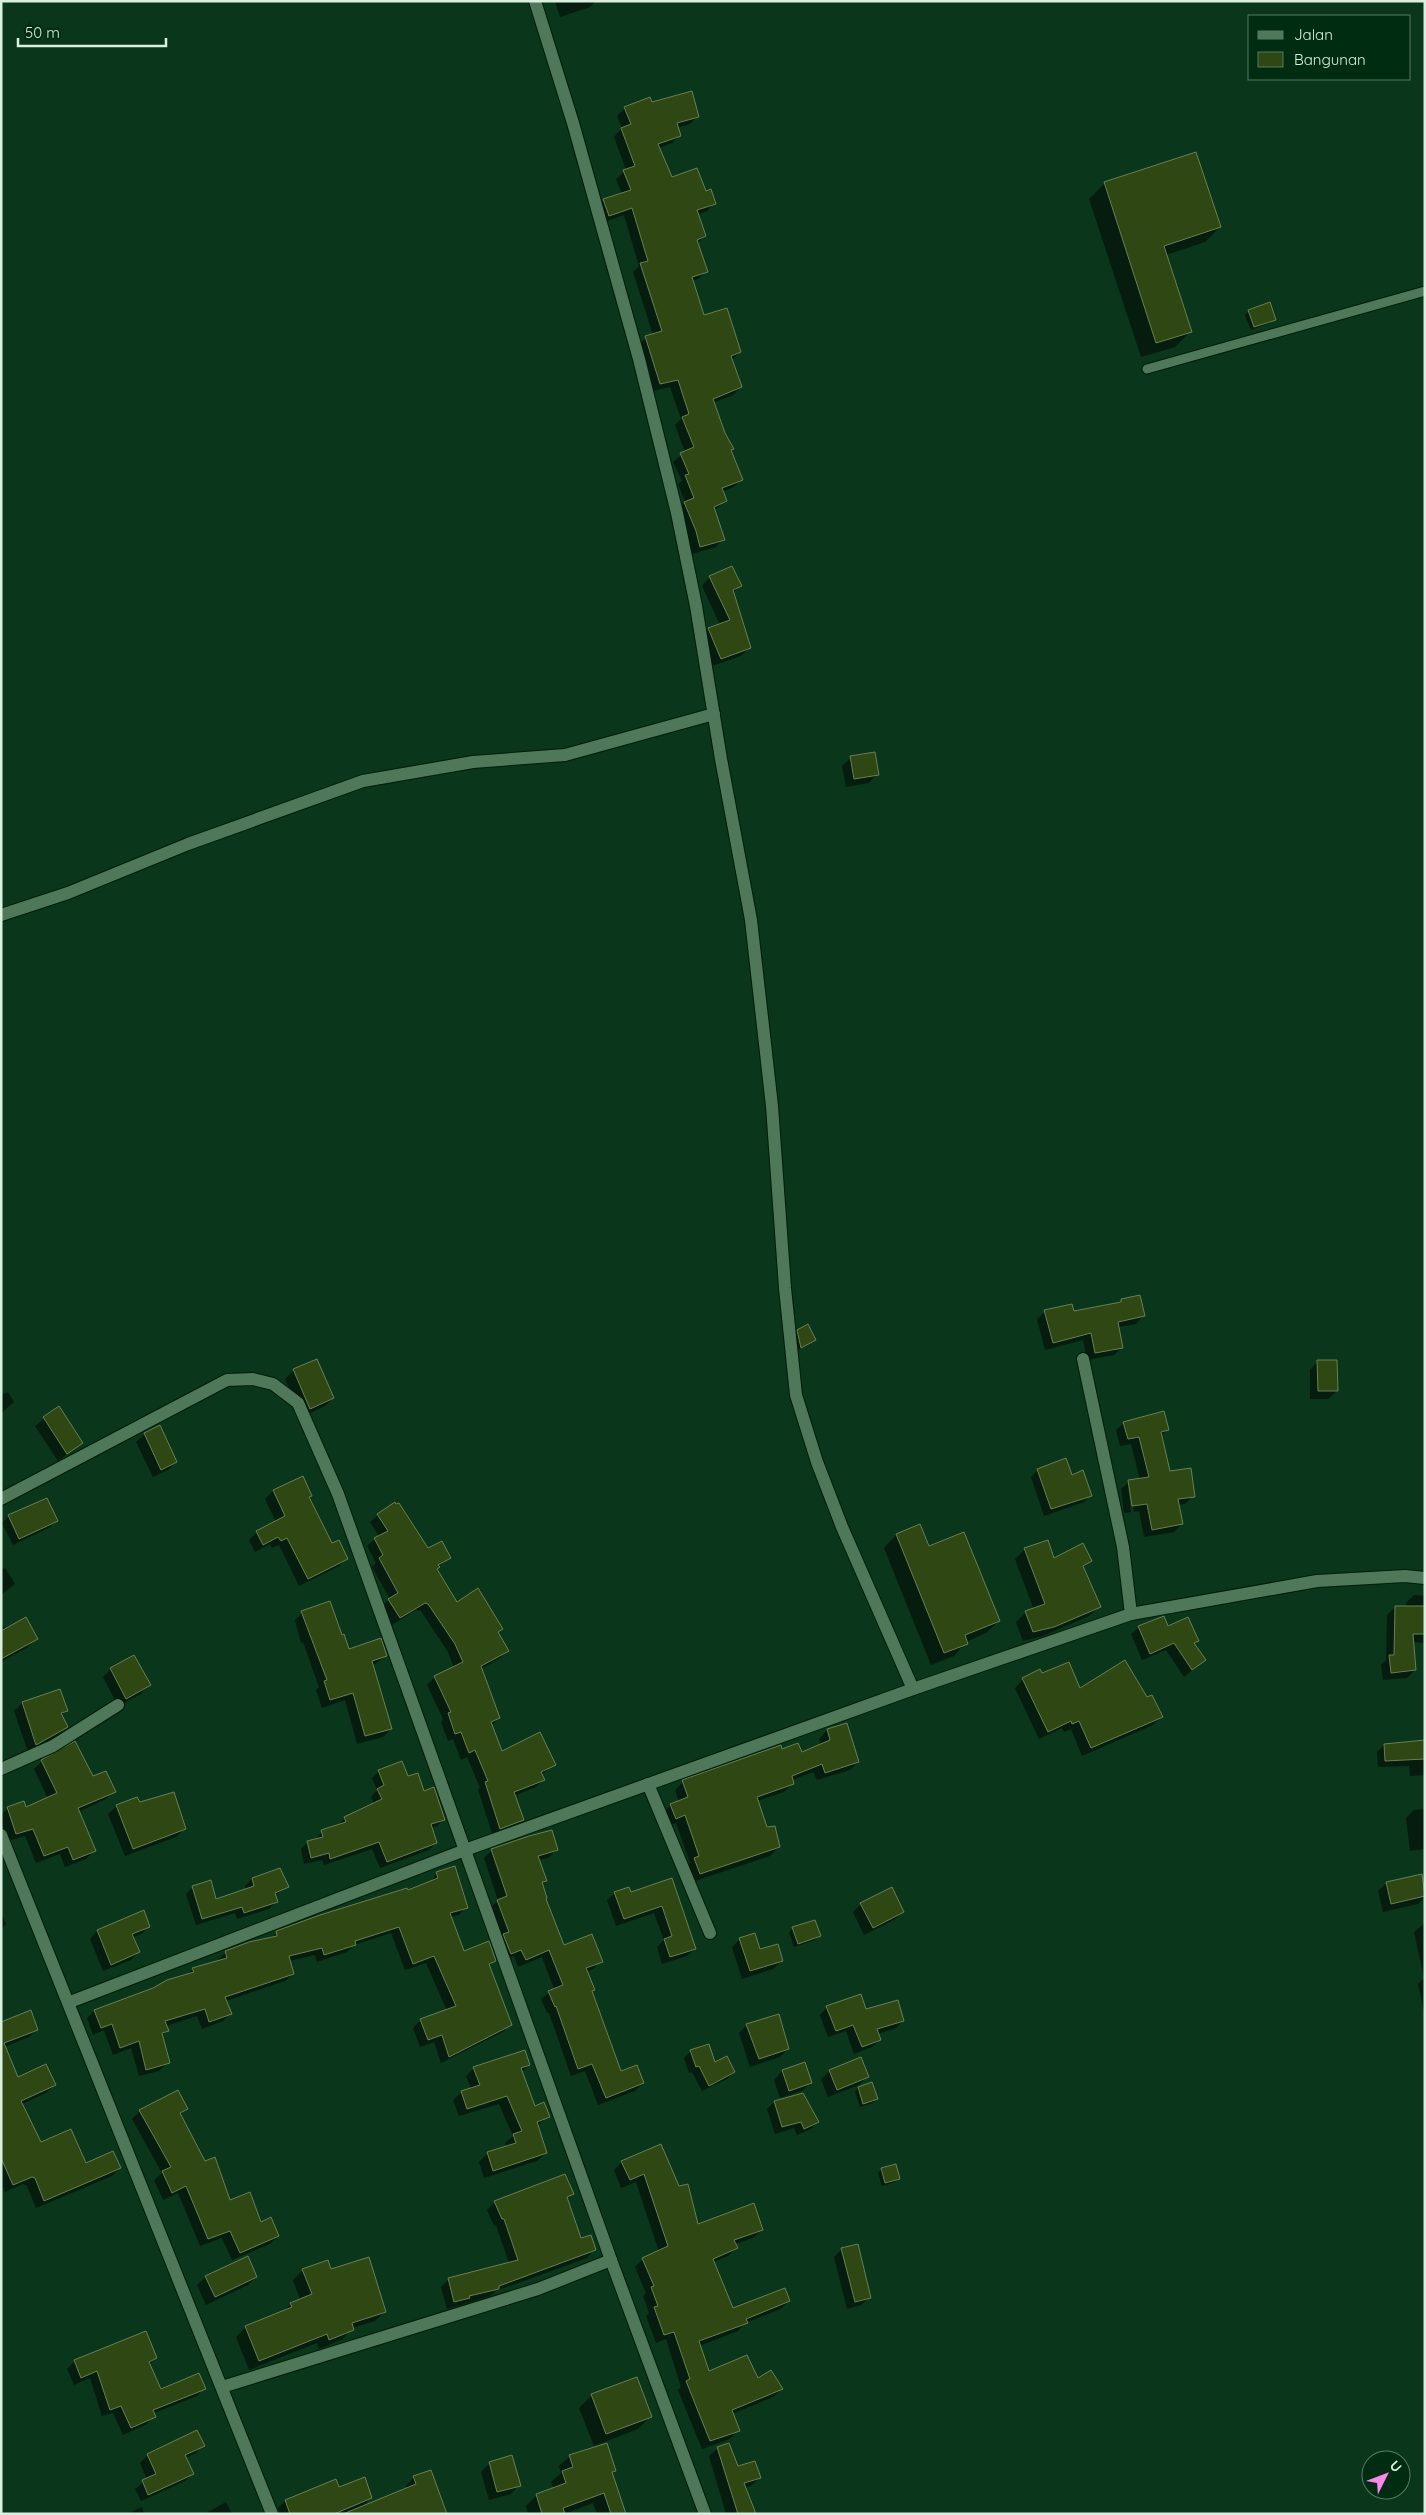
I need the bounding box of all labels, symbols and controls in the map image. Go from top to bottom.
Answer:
scale bar [18,15,165,47]
legend [1248,15,1411,80]
text: 50 m [25,23,60,42]
text: Jalan [1294,25,1333,44]
text: Bangunan [1294,50,1366,69]
north arrow [1361,2450,1411,2500]
text: U [1386,2457,1406,2476]

